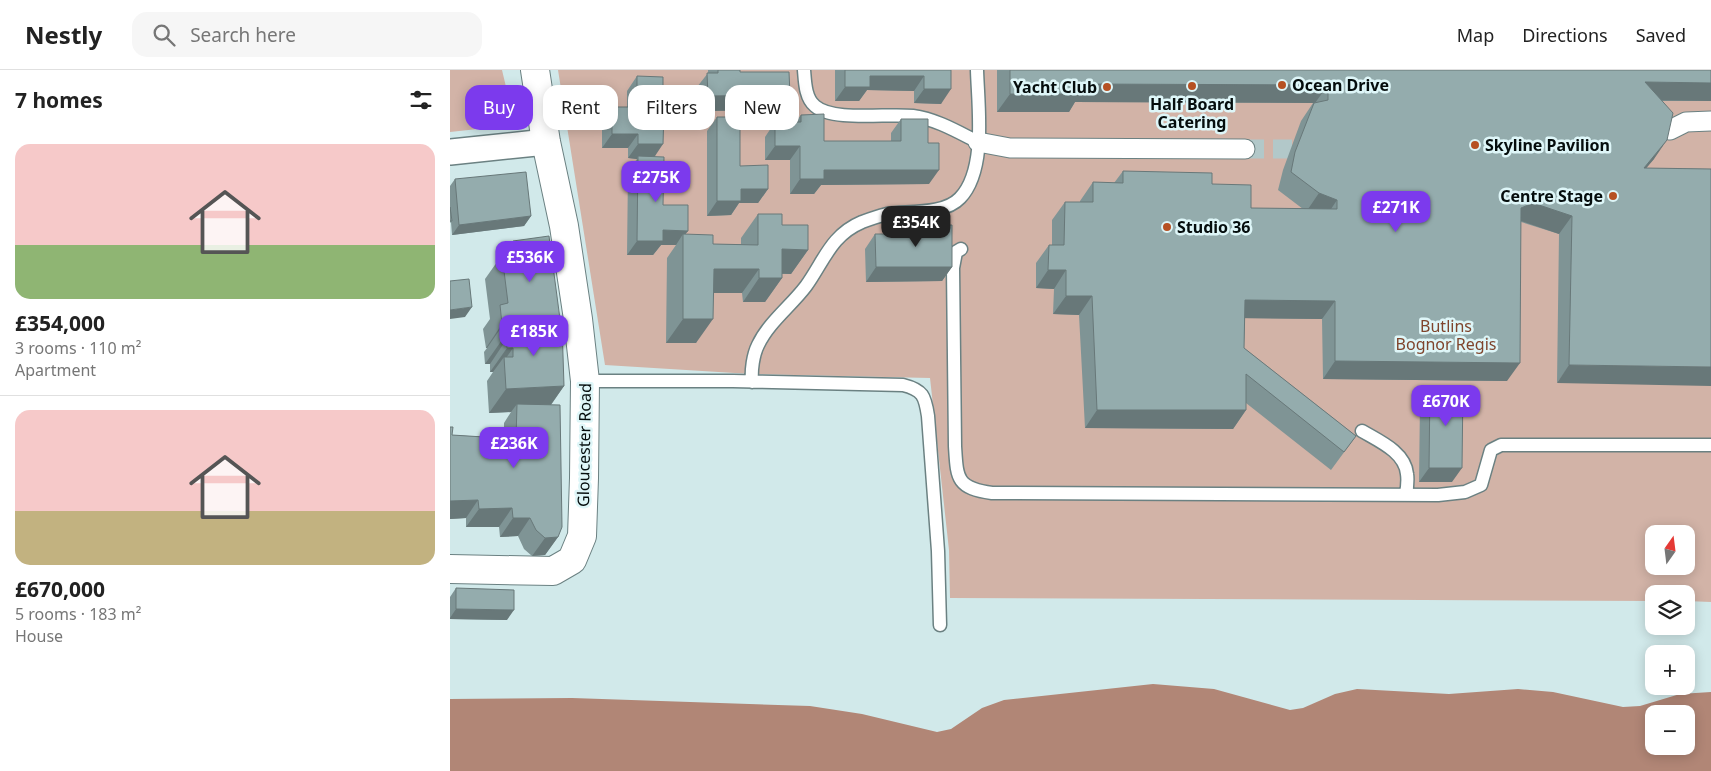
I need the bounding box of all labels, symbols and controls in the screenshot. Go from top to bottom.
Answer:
search box [132,12,482,57]
text: Nestly [25,18,102,51]
icon: search [150,21,178,49]
text: Search here [190,22,296,48]
text: Map [1457,23,1494,47]
text: Directions [1522,23,1608,47]
text: Saved [1636,23,1686,47]
place label: Ocean Drive [1292,74,1389,96]
place label: Yacht Club [1013,76,1097,98]
marker: Ocean Drive [1276,79,1288,91]
marker: Half Board Catering [1186,80,1198,92]
marker: Yacht Club [1101,81,1113,93]
chip: Buy [465,85,533,130]
chip: Rent [543,85,618,130]
chip: Filters [628,85,715,130]
chip: New [725,85,799,130]
text: 7 homes [15,86,103,114]
icon: filters [407,86,435,114]
place label: Half Board Catering [1150,93,1234,133]
place label: Skyline Pavilion [1485,134,1610,156]
marker: Skyline Pavilion [1469,139,1481,151]
pin: £275K [621,160,691,203]
text: £275K [632,166,680,188]
icon: home [180,177,270,267]
place label: Centre Stage [1500,185,1603,207]
pin: £271K [1361,190,1431,233]
marker: Centre Stage [1607,190,1619,202]
text: £271K [1372,196,1420,218]
pin: £354K [881,206,951,248]
text: £354K [892,211,940,233]
place label: Studio 36 [1177,216,1251,238]
marker: Studio 36 [1161,221,1173,233]
pin: £536K [495,240,565,283]
text: £536K [506,246,554,268]
text: £354,000 [15,309,105,337]
pin: £185K [499,314,569,357]
park label: Butlins Bognor Regis [1396,315,1496,355]
text: £185K [510,320,558,342]
text: 3 rooms · 110 m² [15,337,141,359]
text: Apartment [15,359,96,381]
street label: Gloucester Road [572,383,596,507]
pin: £670K [1411,384,1481,427]
text: £670K [1422,390,1470,412]
pin: £236K [479,426,549,469]
text: £236K [490,432,538,454]
icon: home [180,442,270,532]
north arrow [1645,525,1695,575]
map controls [1645,525,1695,755]
text: £670,000 [15,575,105,603]
button: layers [1645,585,1695,635]
text: 5 rooms · 183 m² [15,603,141,625]
text: House [15,625,63,647]
button: + [1645,645,1695,695]
button: − [1645,705,1695,755]

